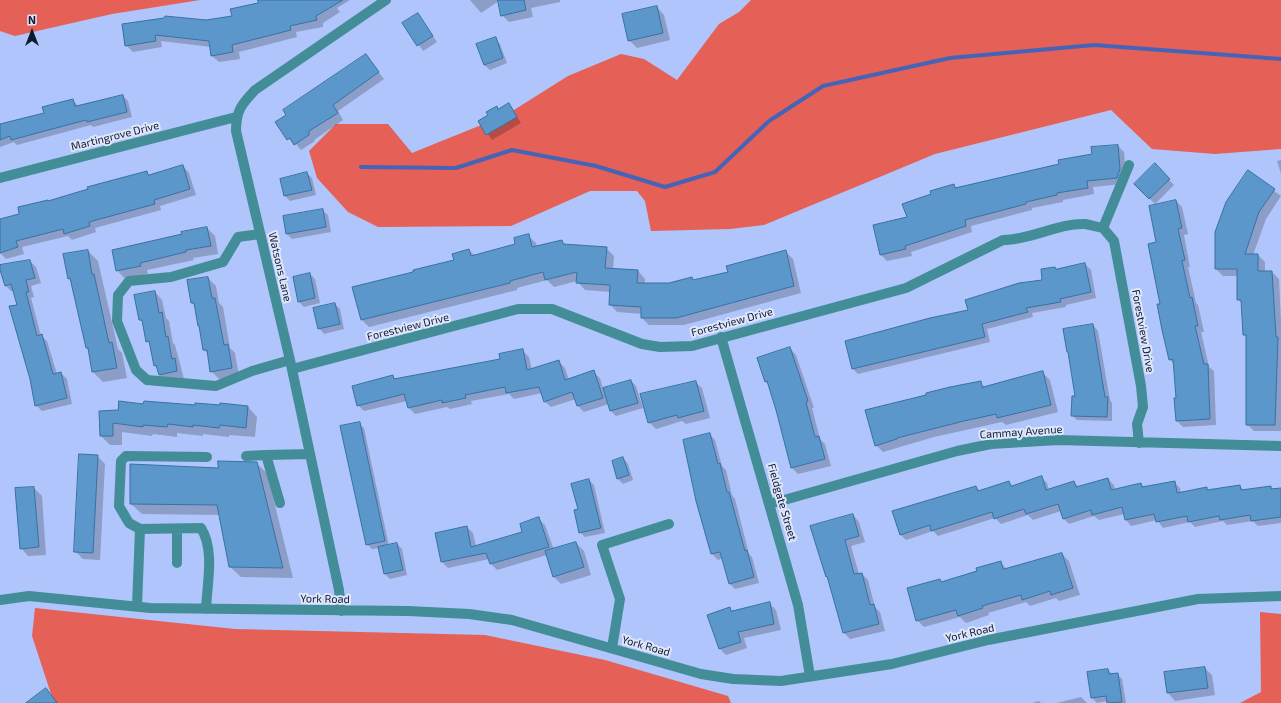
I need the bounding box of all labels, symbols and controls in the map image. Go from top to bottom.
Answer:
north arrow [12,12,52,52]
text: N [28,13,36,26]
street label: Martingrove Drive [70,119,160,153]
street label: Watsons Lane [266,231,294,303]
street label: Forestview Drive [1129,288,1157,374]
street label: Forestview Drive [690,305,774,339]
street label: Forestview Drive [366,310,450,344]
street label: Cammay Avenue [979,423,1063,441]
street label: Fieldgate Street [765,462,799,542]
street label: York Road [300,592,350,606]
street label: York Road [944,621,996,645]
street label: York Road [620,633,672,659]

